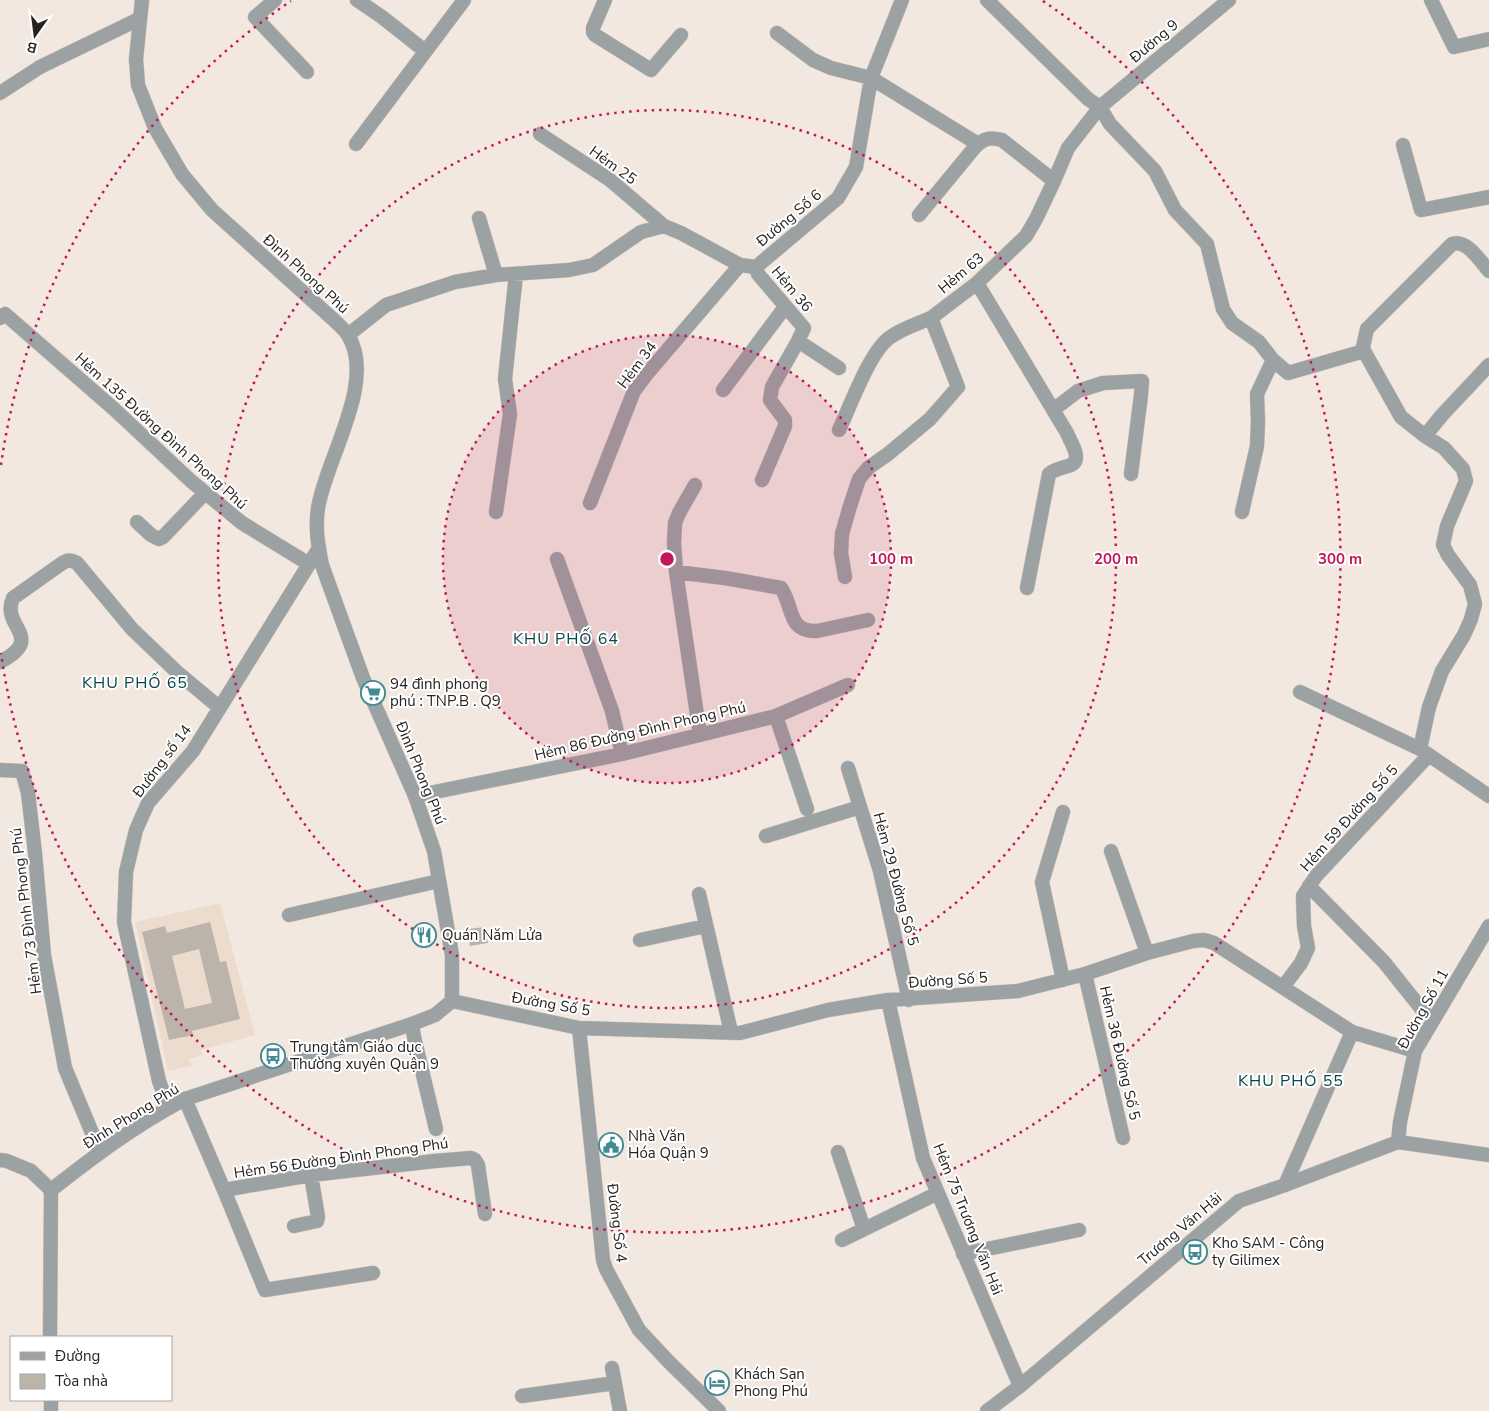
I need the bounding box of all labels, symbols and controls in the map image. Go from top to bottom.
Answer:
north arrow [10,10,60,60]
street label: Đường 9 [1125,15,1183,68]
text: B [25,37,39,58]
street label: Hẻm 25 [585,141,641,189]
street label: Đường Số 6 [751,185,826,252]
street label: Đình Phong Phú [258,229,353,318]
street label: Hẻm 63 [934,248,988,298]
street label: Hẻm 36 [767,262,817,316]
street label: Hẻm 34 [613,337,661,393]
street label: Hẻm 135 Đường Đình Phong Phú [71,348,251,514]
text: 100 m [869,549,913,569]
text: 200 m [1094,549,1138,569]
text: 300 m [1318,549,1362,569]
centre of rings [658,550,676,568]
district label: KHU PHỐ 64 [513,627,619,650]
district label: KHU PHỐ 65 [82,671,188,694]
place label: 94 đình phong phú : TNP.B . Q9 [390,674,501,711]
supermarket icon: 94 đình phong phú : TNP.B . Q9 [360,680,386,706]
street label: Hẻm 86 Đường Đình Phong Phú [532,697,748,765]
street label: Đình Phong Phú [391,718,451,827]
street label: Đường số 14 [127,720,196,802]
street label: Hẻm 59 Đường Số 5 [1296,760,1402,876]
street label: Hẻm 29 Đường Số 5 [869,810,923,948]
street label: Hẻm 73 Đình Phong Phú [6,827,46,995]
restaurant icon: Quán Năm Lửa [411,922,437,948]
place label: Quán Năm Lửa [442,925,542,945]
street label: Đường Số 11 [1392,965,1453,1053]
street label: Đường Số 5 [907,967,988,993]
street label: Hẻm 36 Đường Số 5 [1095,984,1145,1122]
street label: Đường Số 5 [509,987,592,1021]
place label: Trung tâm Giáo dục Thường xuyên Quận 9 [290,1037,439,1074]
bus stop icon: Trung tâm Giáo dục Thường xuyên Quận 9 [260,1043,286,1069]
district label: KHU PHỐ 55 [1238,1069,1344,1092]
street label: Đình Phong Phú [78,1079,183,1154]
place label: Nhà Văn Hóa Quận 9 [628,1126,709,1163]
public building icon: Nhà Văn Hóa Quận 9 [598,1132,624,1158]
street label: Hẻm 56 Đường Đình Phong Phú [232,1133,450,1183]
street label: Hẻm 75 Trương Văn Hải [928,1140,1008,1298]
street label: Đường Số 4 [602,1181,632,1264]
street label: Trương Văn Hải [1134,1188,1226,1270]
place label: Kho SAM - Công ty Gilimex [1212,1233,1324,1270]
bus stop icon: Kho SAM - Công ty Gilimex [1182,1239,1208,1265]
legend [10,1336,172,1401]
text: Đường [54,1346,100,1366]
place label: Khách Sạn Phong Phú [734,1364,808,1401]
hotel icon: Khách Sạn Phong Phú [704,1370,730,1396]
text: Tòa nhà [55,1371,108,1391]

